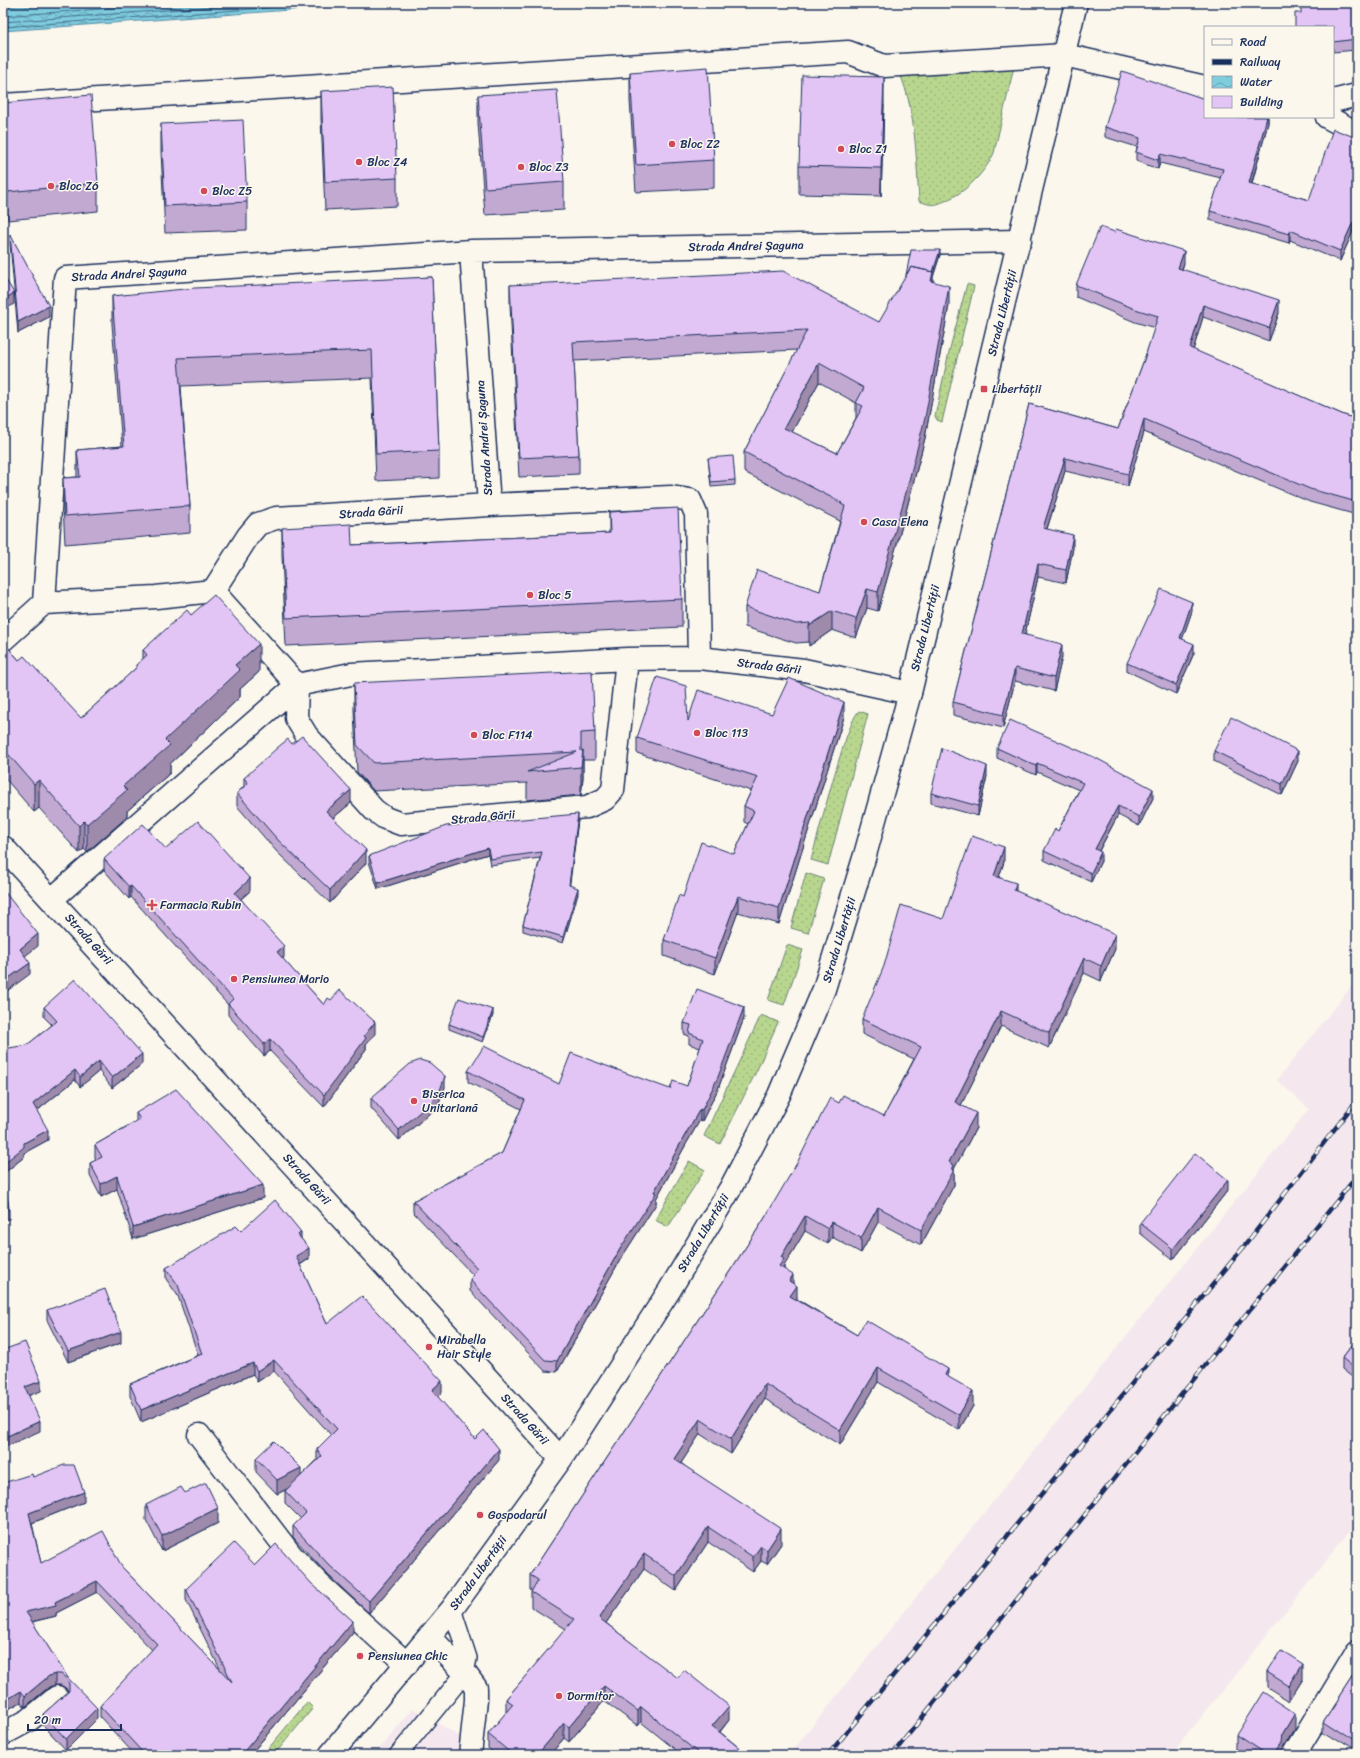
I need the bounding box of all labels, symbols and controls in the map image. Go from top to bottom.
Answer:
legend [1204,26,1334,118]
text: Road [1240,31,1267,53]
text: Railway [1240,51,1281,73]
text: Water [1240,71,1273,93]
text: Building [1240,91,1283,113]
place label: Bloc Z2 [680,133,720,155]
place label: Bloc Z1 [849,138,887,160]
marker: Bloc Z2 [667,139,677,149]
marker: Bloc Z1 [836,144,846,154]
place label: Bloc Z4 [367,151,408,173]
place label: Bloc Z3 [529,156,569,178]
marker: Bloc Z4 [354,157,364,167]
marker: Bloc Z3 [516,162,526,172]
place label: Bloc Z6 [59,175,99,197]
place label: Bloc Z5 [212,180,252,202]
marker: Bloc Z6 [46,181,56,191]
marker: Bloc Z5 [199,186,209,196]
street label: Strada Andrei Șaguna [688,234,804,258]
street label: Strada Andrei Șaguna [71,260,187,288]
street label: Strada Libertății [981,267,1024,359]
place label: Libertății [992,378,1042,400]
street label: Strada Andrei Șaguna [469,380,499,496]
marker: Libertății [979,384,989,394]
street label: Strada Gării [338,499,404,525]
place label: Casa Elena [872,511,929,533]
marker: Casa Elena [859,517,869,527]
street label: Strada Libertății [904,582,947,674]
place label: Bloc 5 [538,584,572,606]
marker: Bloc 5 [525,590,535,600]
street label: Strada Gării [736,651,803,681]
place label: Bloc 113 [705,722,748,744]
place label: Bloc F114 [482,724,533,746]
marker: Bloc 113 [692,728,702,738]
marker: Bloc F114 [469,730,479,740]
street label: Strada Gării [450,803,517,831]
place label: Farmacia Rubin [160,894,242,916]
street label: Strada Libertății [816,894,863,986]
marker: Farmacia Rubin [147,900,157,910]
street label: Strada Gării [59,908,119,971]
place label: Pensiunea Mario [242,968,329,990]
marker: Pensiunea Mario [229,974,239,984]
place label: Biserica Unitariană [422,1083,479,1119]
marker: Biserica Unitariană [409,1096,419,1106]
street label: Strada Gării [277,1148,337,1211]
street label: Strada Libertății [671,1189,736,1277]
place label: Mirabella Hair Style [437,1329,491,1365]
marker: Mirabella Hair Style [424,1342,434,1352]
street label: Strada Gării [495,1388,555,1451]
place label: Gospodarul [488,1504,547,1526]
marker: Gospodarul [475,1510,485,1520]
street label: Strada Libertății [443,1530,513,1615]
place label: Pensiunea Chic [368,1645,448,1667]
marker: Pensiunea Chic [355,1651,365,1661]
place label: Dormitor [567,1685,614,1707]
marker: Dormitor [554,1691,564,1701]
scale bar [28,1706,121,1732]
text: 20 m [34,1709,61,1731]

